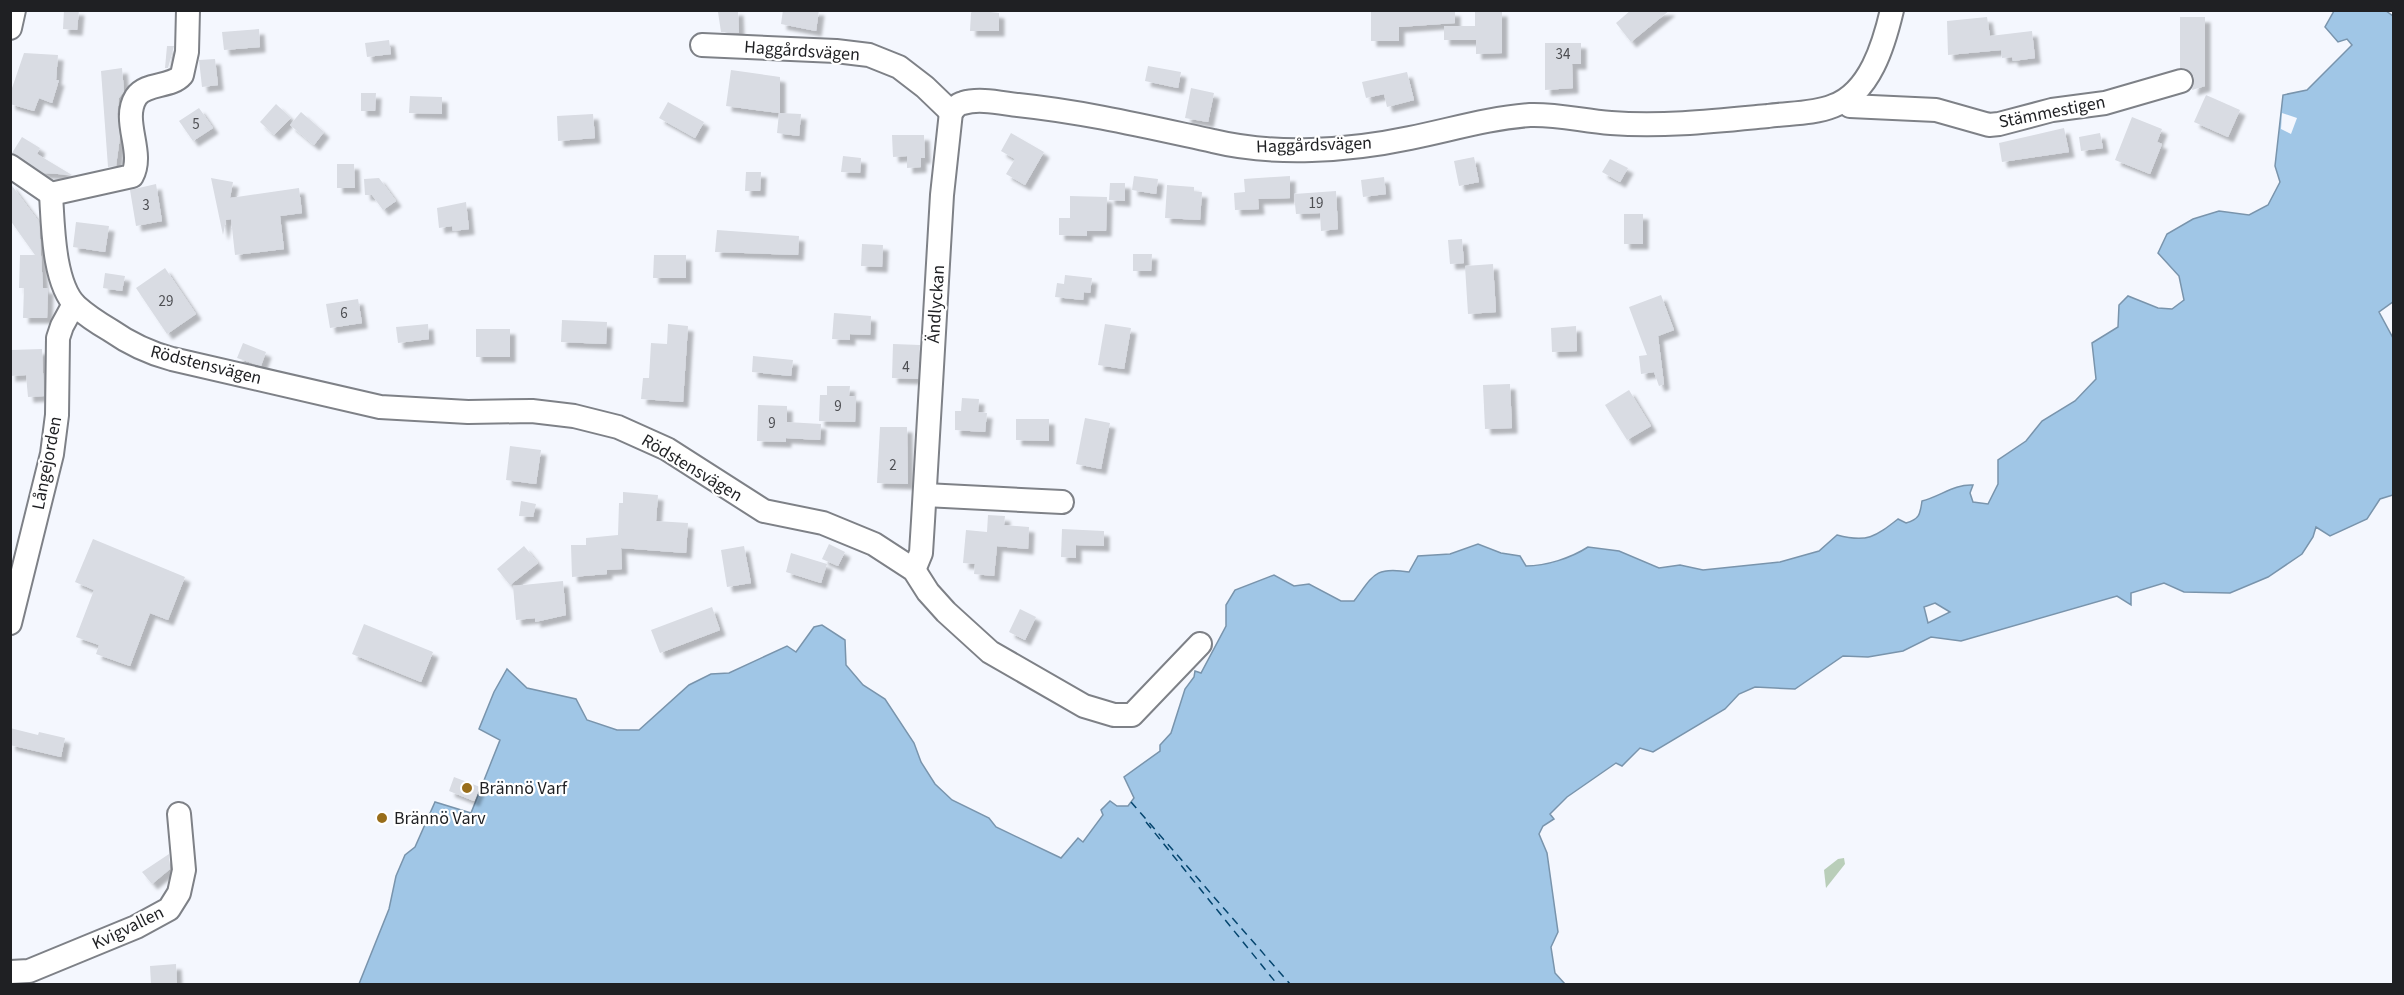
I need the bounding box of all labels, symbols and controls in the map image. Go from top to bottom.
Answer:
street label: Haggårdsvägen [743,34,861,68]
house number: 34 [1556,44,1571,65]
street label: Stämmestigen [1997,89,2107,135]
house number: 5 [192,114,200,135]
street label: Haggårdsvägen [1256,130,1372,160]
house number: 19 [1309,193,1323,214]
house number: 3 [142,195,150,216]
street label: Ändlyckan [921,264,951,344]
house number: 29 [159,291,173,312]
house number: 6 [340,303,348,324]
street label: Rödstensvägen [148,339,264,391]
house number: 4 [902,357,910,378]
house number: 9 [834,396,842,417]
house number: 9 [768,413,776,434]
street label: Långejorden [26,414,68,512]
street label: Rödstensvägen [637,428,747,508]
house number: 2 [889,455,897,476]
place label: Brännö Varf [479,776,568,801]
marker: Brännö Varf [460,781,474,795]
place label: Brännö Varv [394,806,486,831]
marker: Brännö Varv [375,811,389,825]
street label: Kvigvallen [88,900,168,956]

